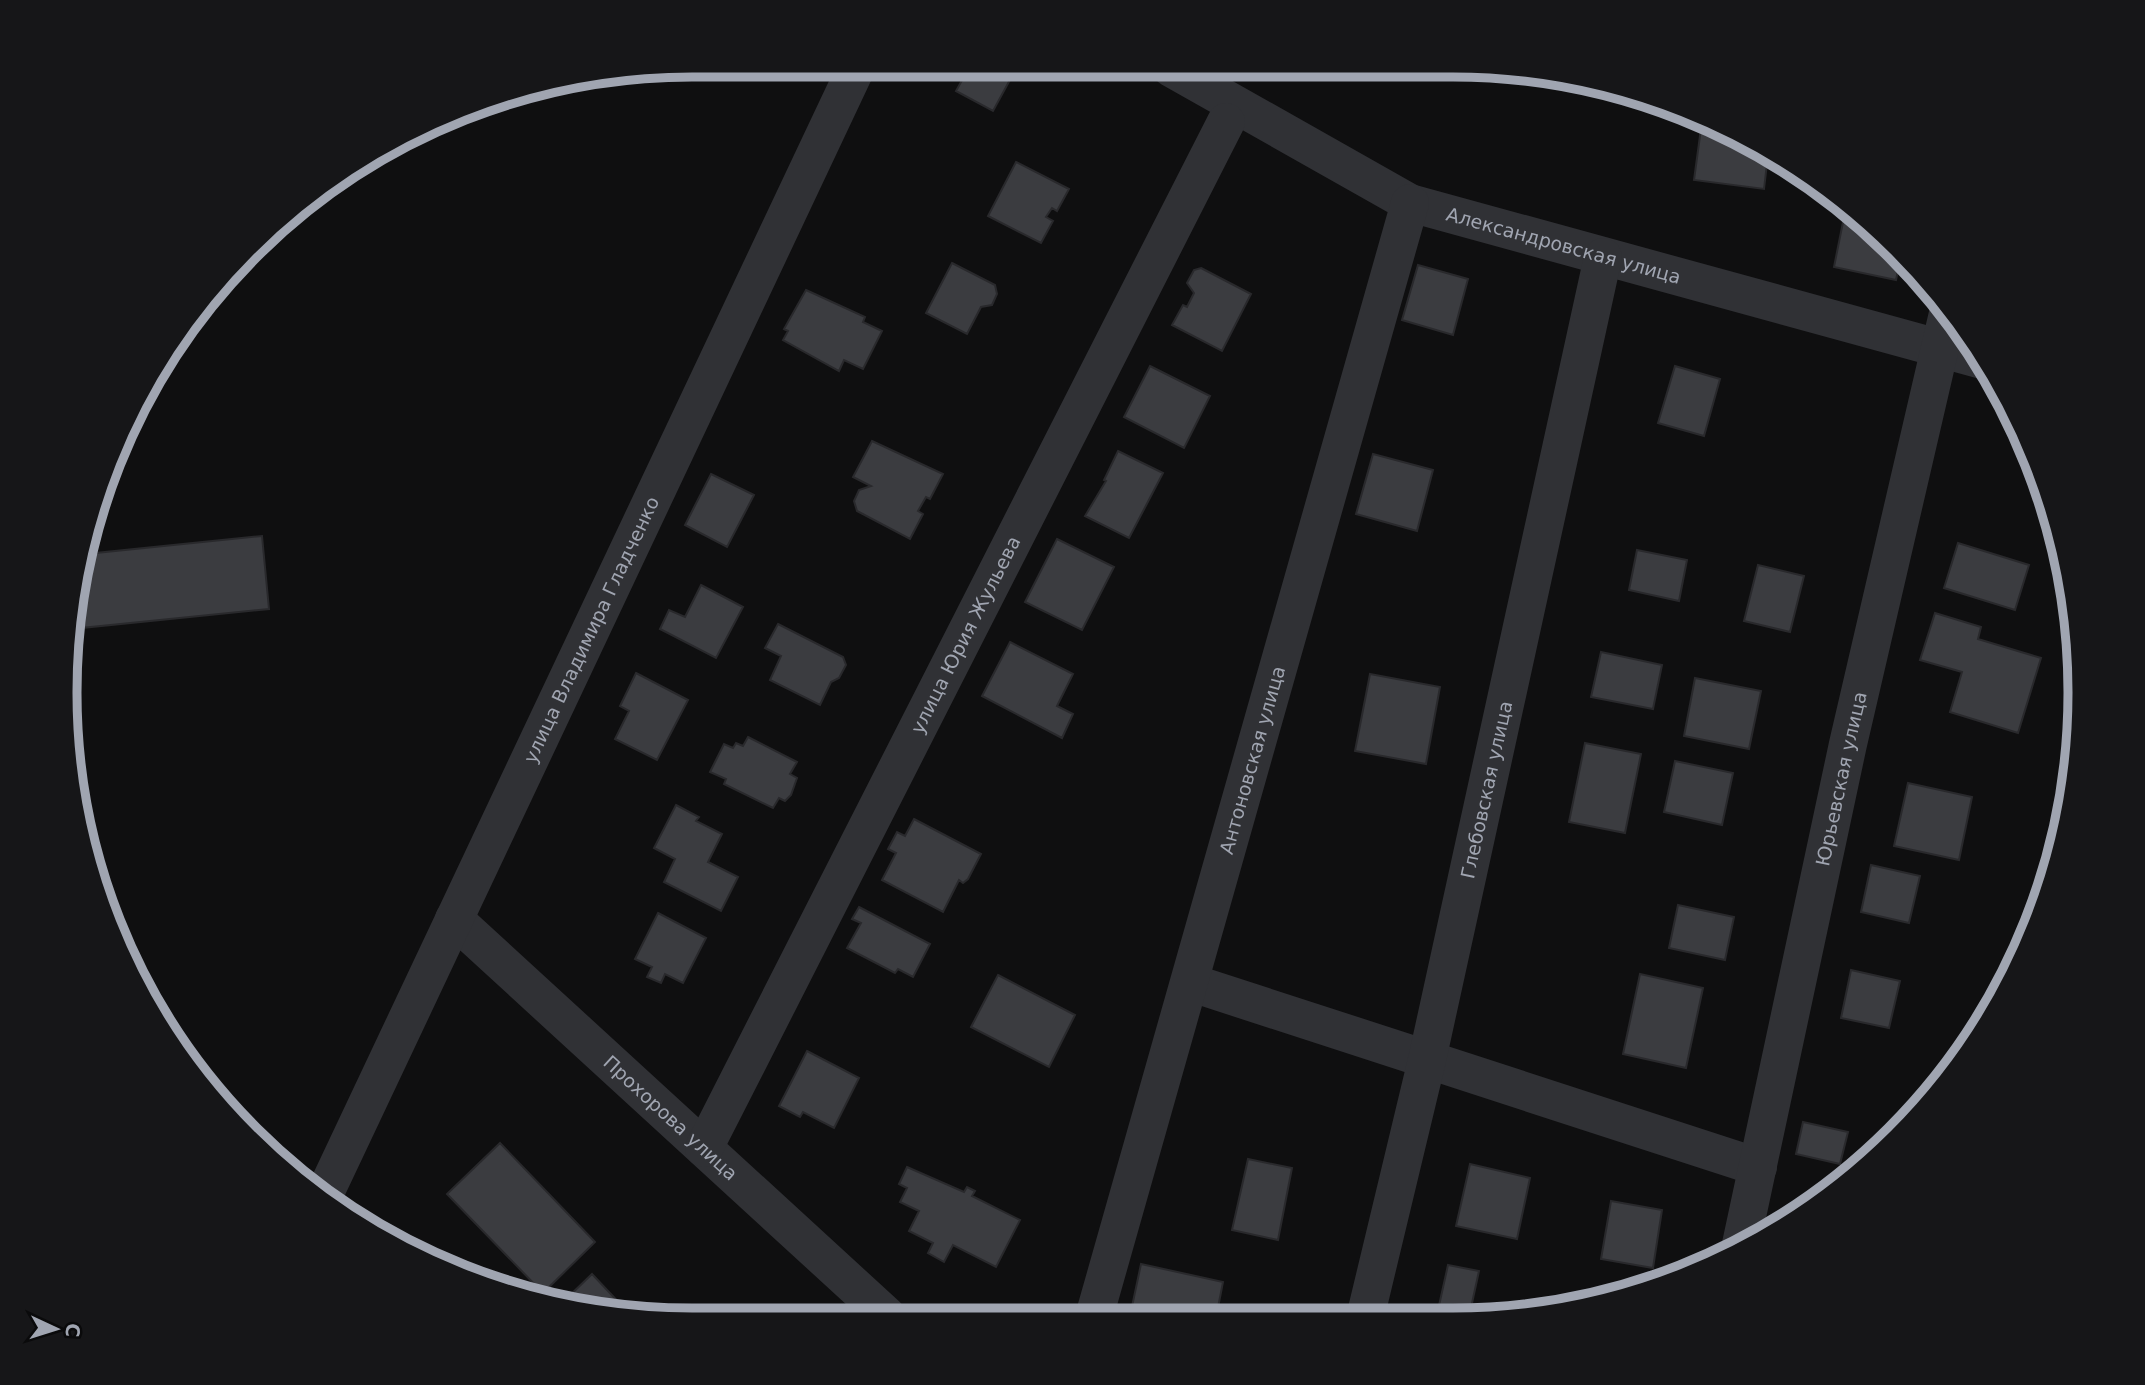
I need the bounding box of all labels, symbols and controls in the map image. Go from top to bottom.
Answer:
street label: Александровская улица [1444,203,1684,288]
street label: улица Владимира Гладченко [519,493,663,766]
street label: улица Юрия Жульева [906,532,1025,737]
street label: Антоновская улица [1215,663,1289,857]
street label: Юрьевская улица [1811,689,1871,868]
street label: Глебовская улица [1456,699,1516,881]
street label: Прохорова улица [599,1051,742,1185]
north arrow [21,1294,91,1364]
text: С [61,1322,84,1338]

